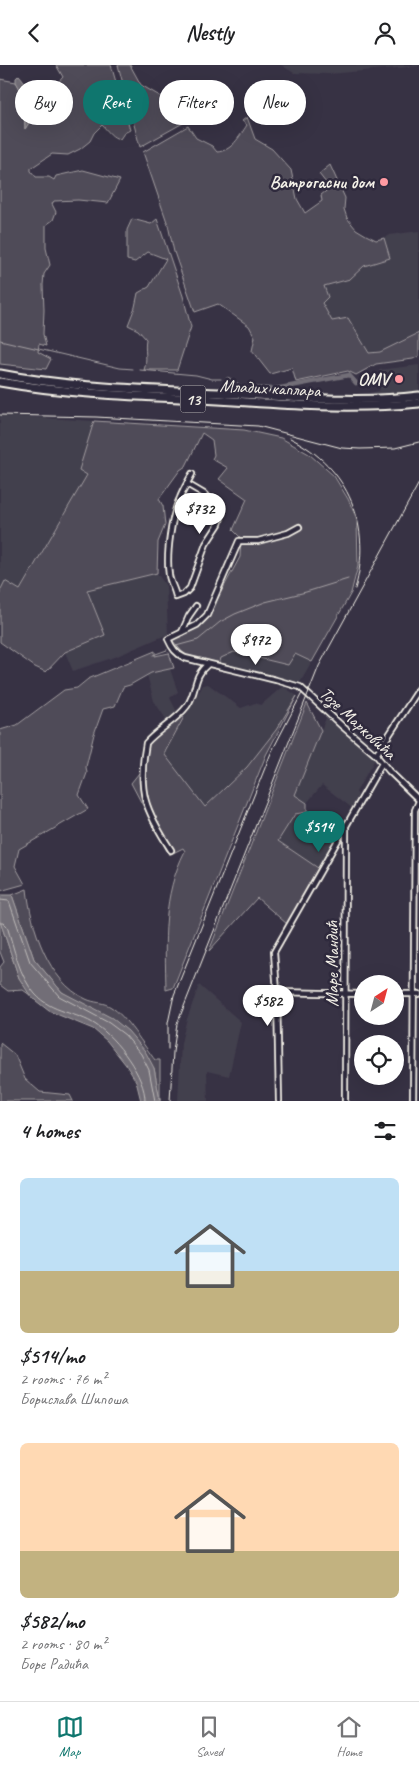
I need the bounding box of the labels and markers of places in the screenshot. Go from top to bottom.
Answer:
place label: Ватрогасни дом [270,171,375,193]
marker: Ватрогасни дом [378,176,390,188]
place label: OMV [358,368,393,390]
marker: OMV [393,373,405,385]
pin: $732 [170,493,230,535]
pin: $972 [226,623,286,666]
pin: $514 [289,811,349,853]
pin: $582 [238,985,298,1027]

